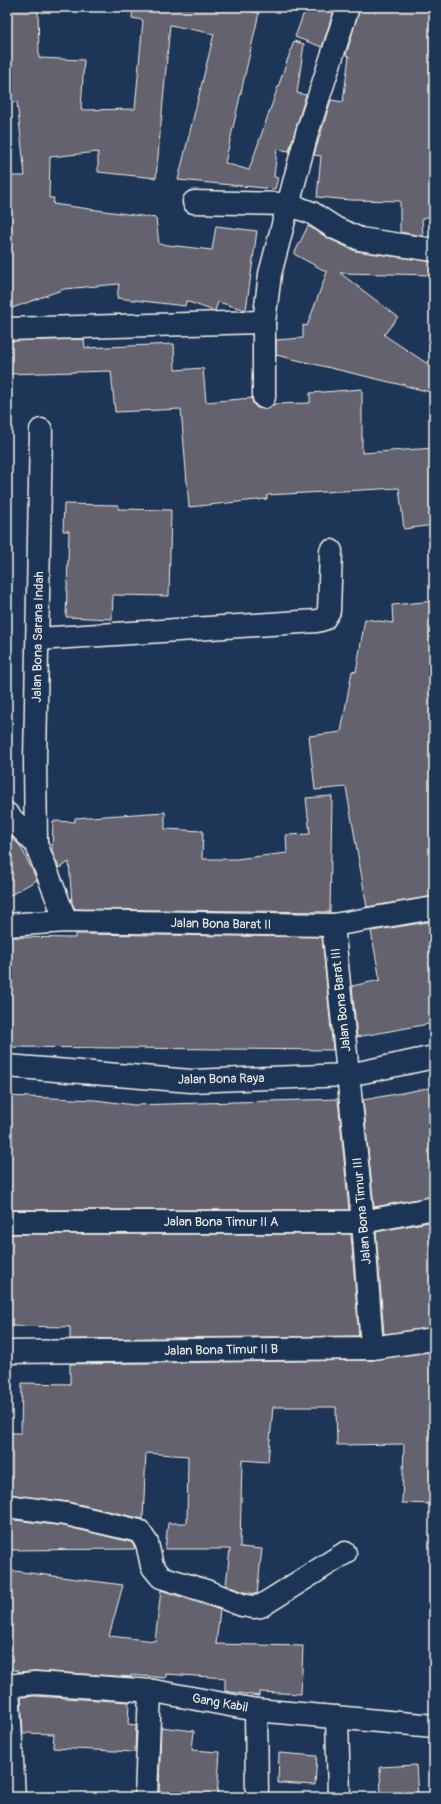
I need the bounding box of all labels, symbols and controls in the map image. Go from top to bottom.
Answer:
street label: Jalan Bona Sarana Indah [29,571,47,703]
street label: Jalan Bona Barat II [171,915,271,933]
street label: Jalan Bona Barat III [328,947,354,1053]
street label: Jalan Bona Raya [177,1070,265,1088]
street label: Jalan Bona Timur III [349,1157,375,1265]
street label: Jalan Bona Timur II A [164,1214,279,1230]
street label: Jalan Bona Timur II B [164,1341,278,1359]
street label: Gang Kabil [191,1690,249,1716]

